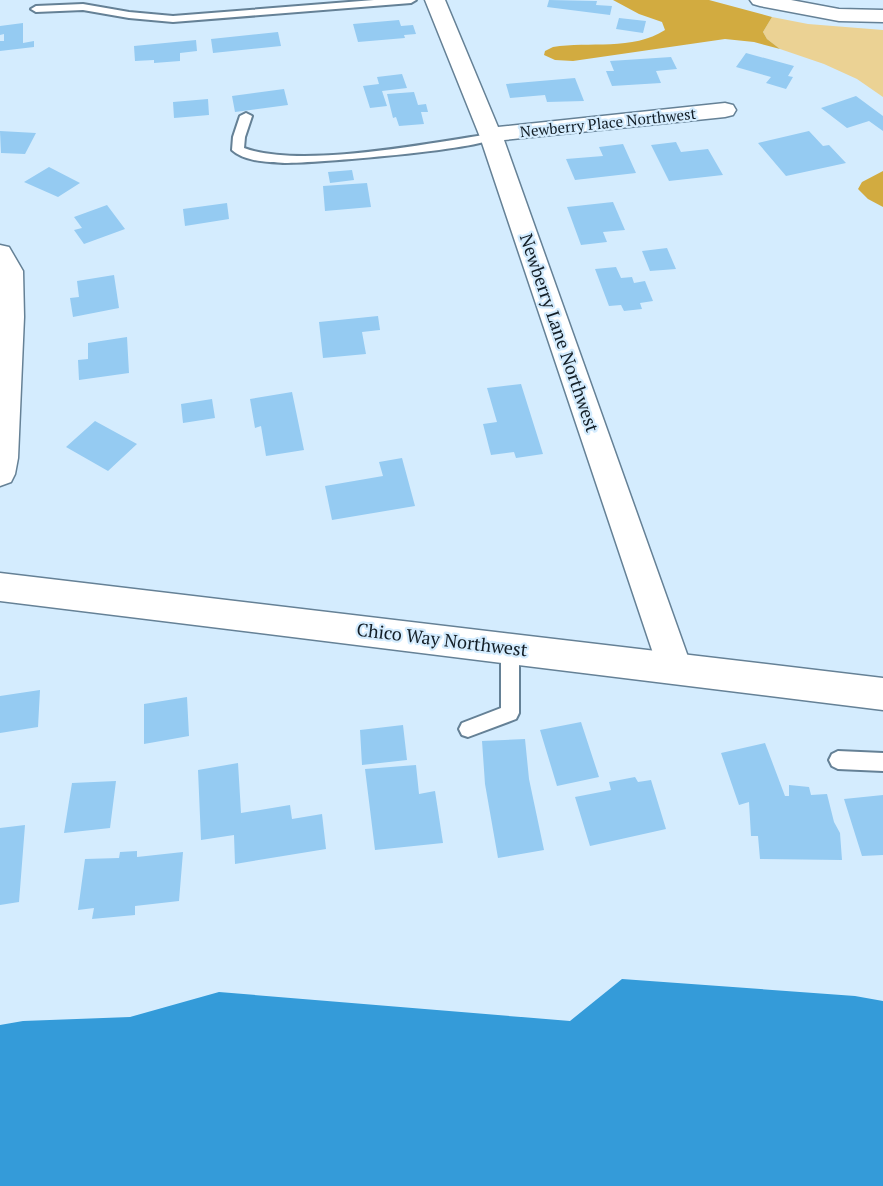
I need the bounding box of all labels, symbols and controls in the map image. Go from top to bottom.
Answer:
street label: Newberry Place Northwest [519,103,697,141]
street label: Newberry Lane Northwest [515,230,605,435]
street label: Chico Way Northwest [355,617,529,661]

